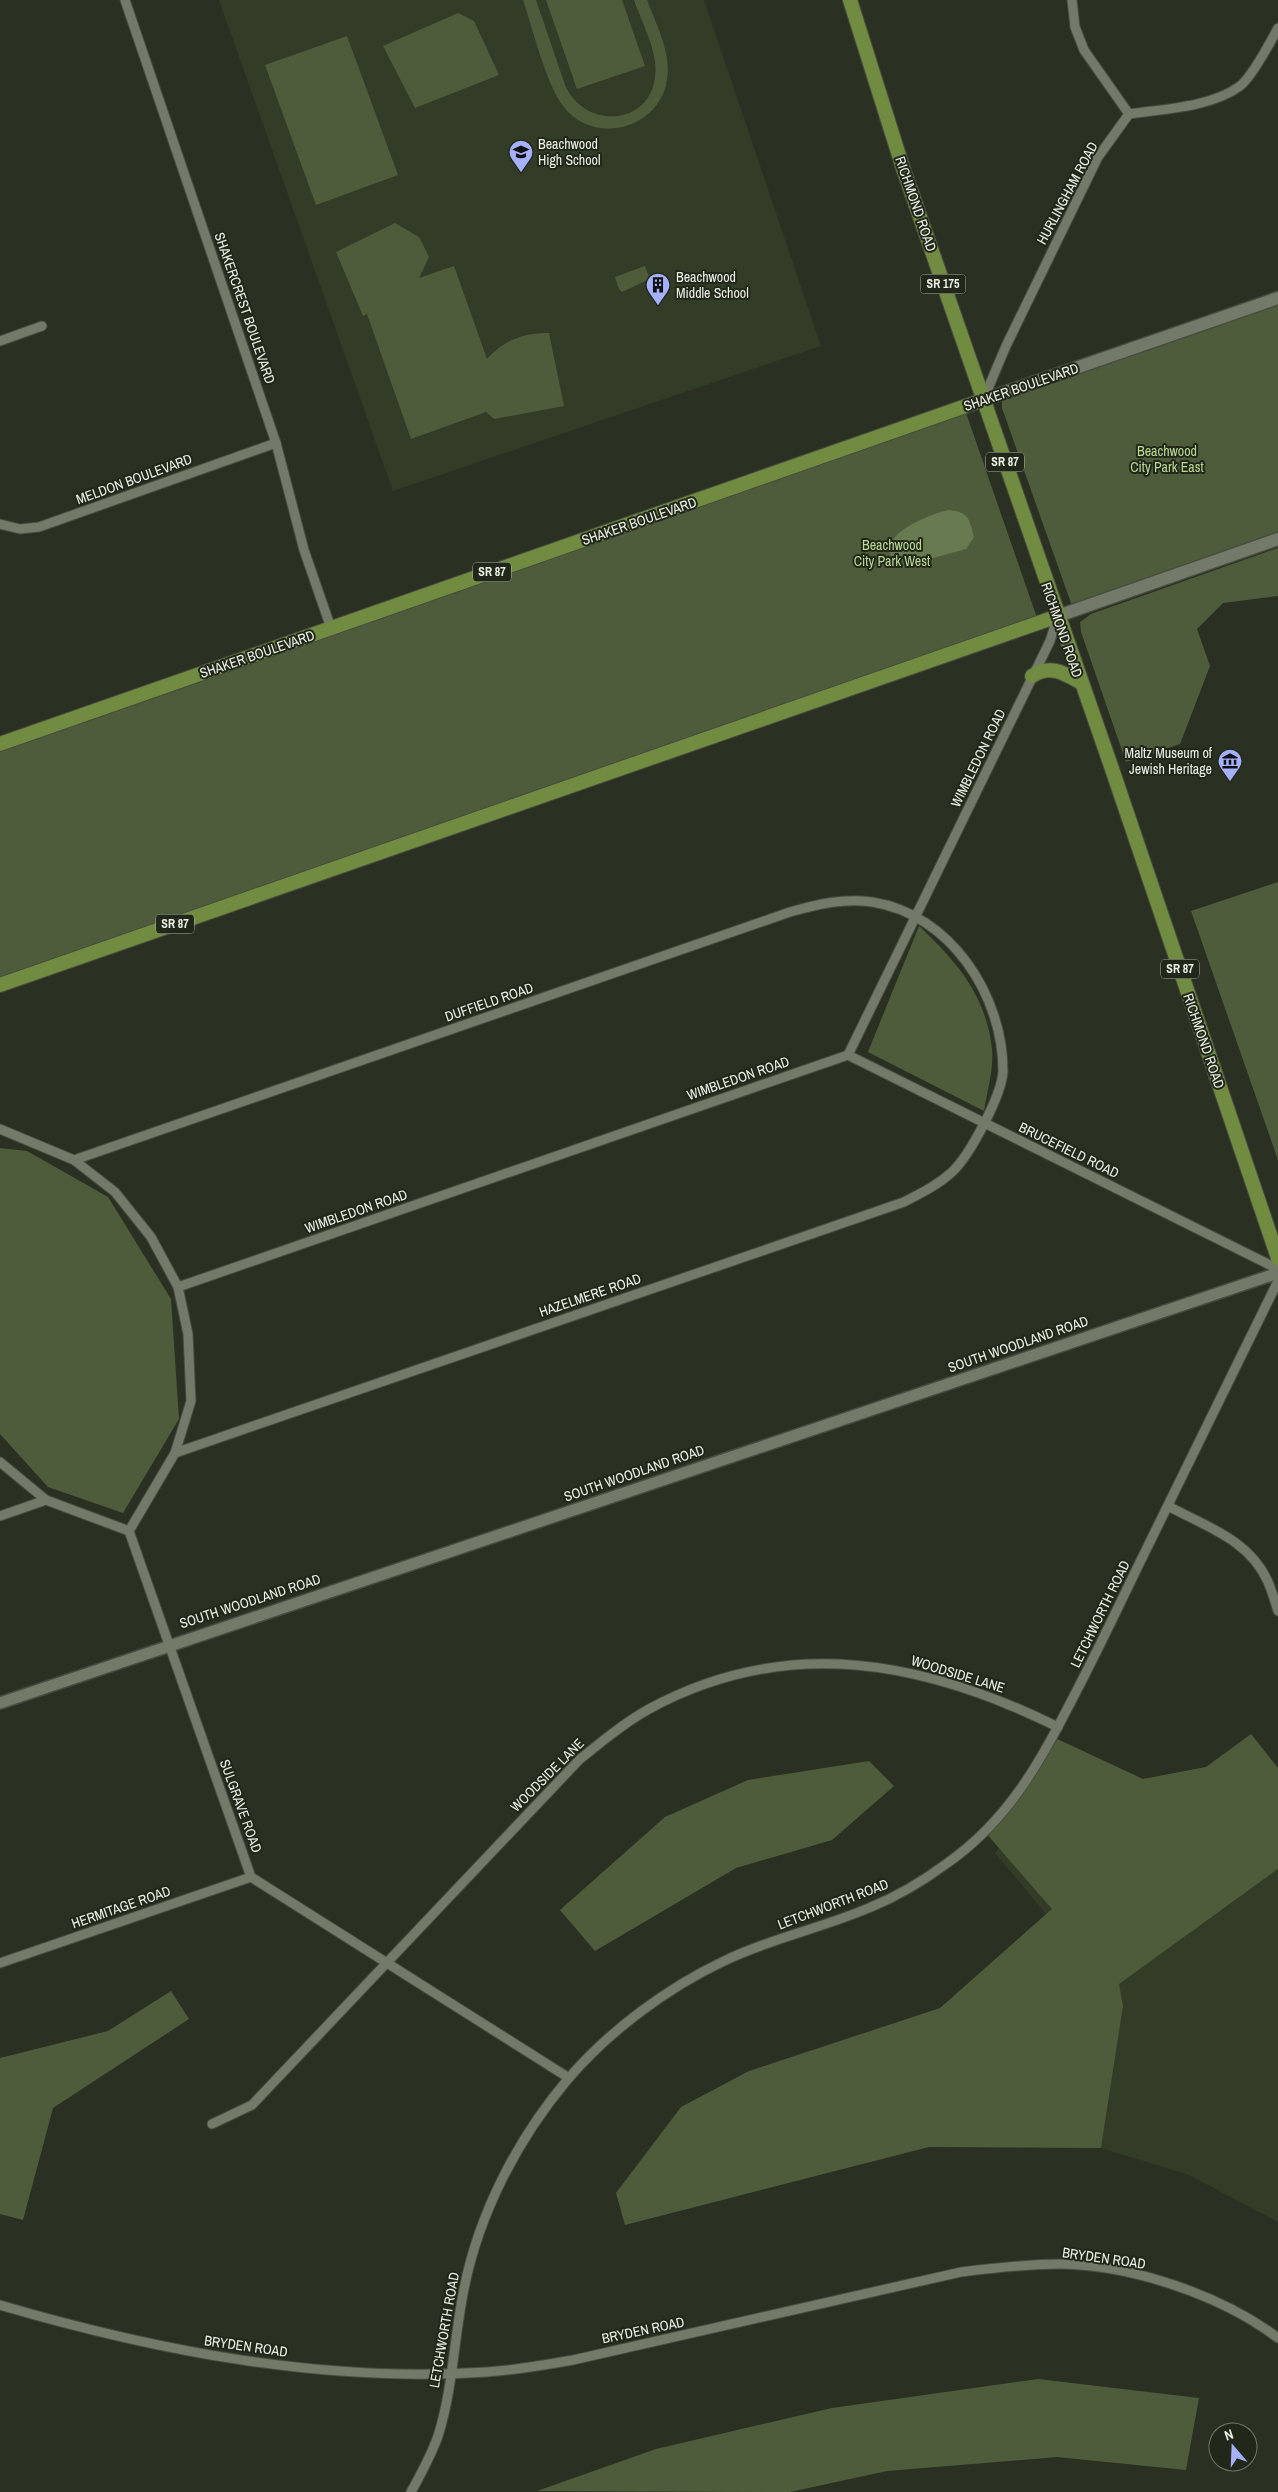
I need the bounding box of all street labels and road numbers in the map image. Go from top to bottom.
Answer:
street label: HURLINGHAM ROAD [1032,139,1102,247]
street label: RICHMOND ROAD [891,154,941,254]
street label: SHAKERCREST BOULEVARD [211,230,279,386]
road number: SR 175 [920,274,966,294]
street label: SHAKER BOULEVARD [961,359,1081,415]
street label: MELDON BOULEVARD [73,450,195,508]
road number: SR 87 [986,452,1024,472]
street label: SHAKER BOULEVARD [579,493,699,549]
road number: SR 87 [473,562,511,582]
street label: RICHMOND ROAD [1037,580,1087,680]
street label: SHAKER BOULEVARD [197,626,317,682]
street label: WIMBLEDON ROAD [946,706,1010,810]
road number: SR 87 [156,914,194,934]
road number: SR 87 [1161,960,1199,979]
street label: DUFFIELD ROAD [442,978,536,1026]
street label: RICHMOND ROAD [1179,991,1229,1091]
street label: WIMBLEDON ROAD [684,1052,792,1104]
street label: BRUCEFIELD ROAD [1016,1118,1122,1182]
street label: WIMBLEDON ROAD [302,1185,410,1237]
street label: HAZELMERE ROAD [537,1269,643,1321]
street label: SOUTH WOODLAND ROAD [945,1312,1091,1376]
street label: SOUTH WOODLAND ROAD [561,1441,707,1505]
street label: LETCHWORTH ROAD [1066,1557,1134,1671]
street label: SOUTH WOODLAND ROAD [177,1570,323,1632]
street label: WOODSIDE LANE [909,1651,1007,1697]
street label: WOODSIDE LANE [506,1734,588,1816]
street label: SULGRAVE ROAD [216,1757,266,1855]
street label: LETCHWORTH ROAD [775,1875,891,1933]
street label: HERMITAGE ROAD [69,1882,173,1932]
street label: BRYDEN ROAD [1061,2243,1147,2273]
street label: LETCHWORTH ROAD [425,2271,463,2389]
street label: BRYDEN ROAD [600,2312,686,2348]
street label: BRYDEN ROAD [203,2331,289,2361]

